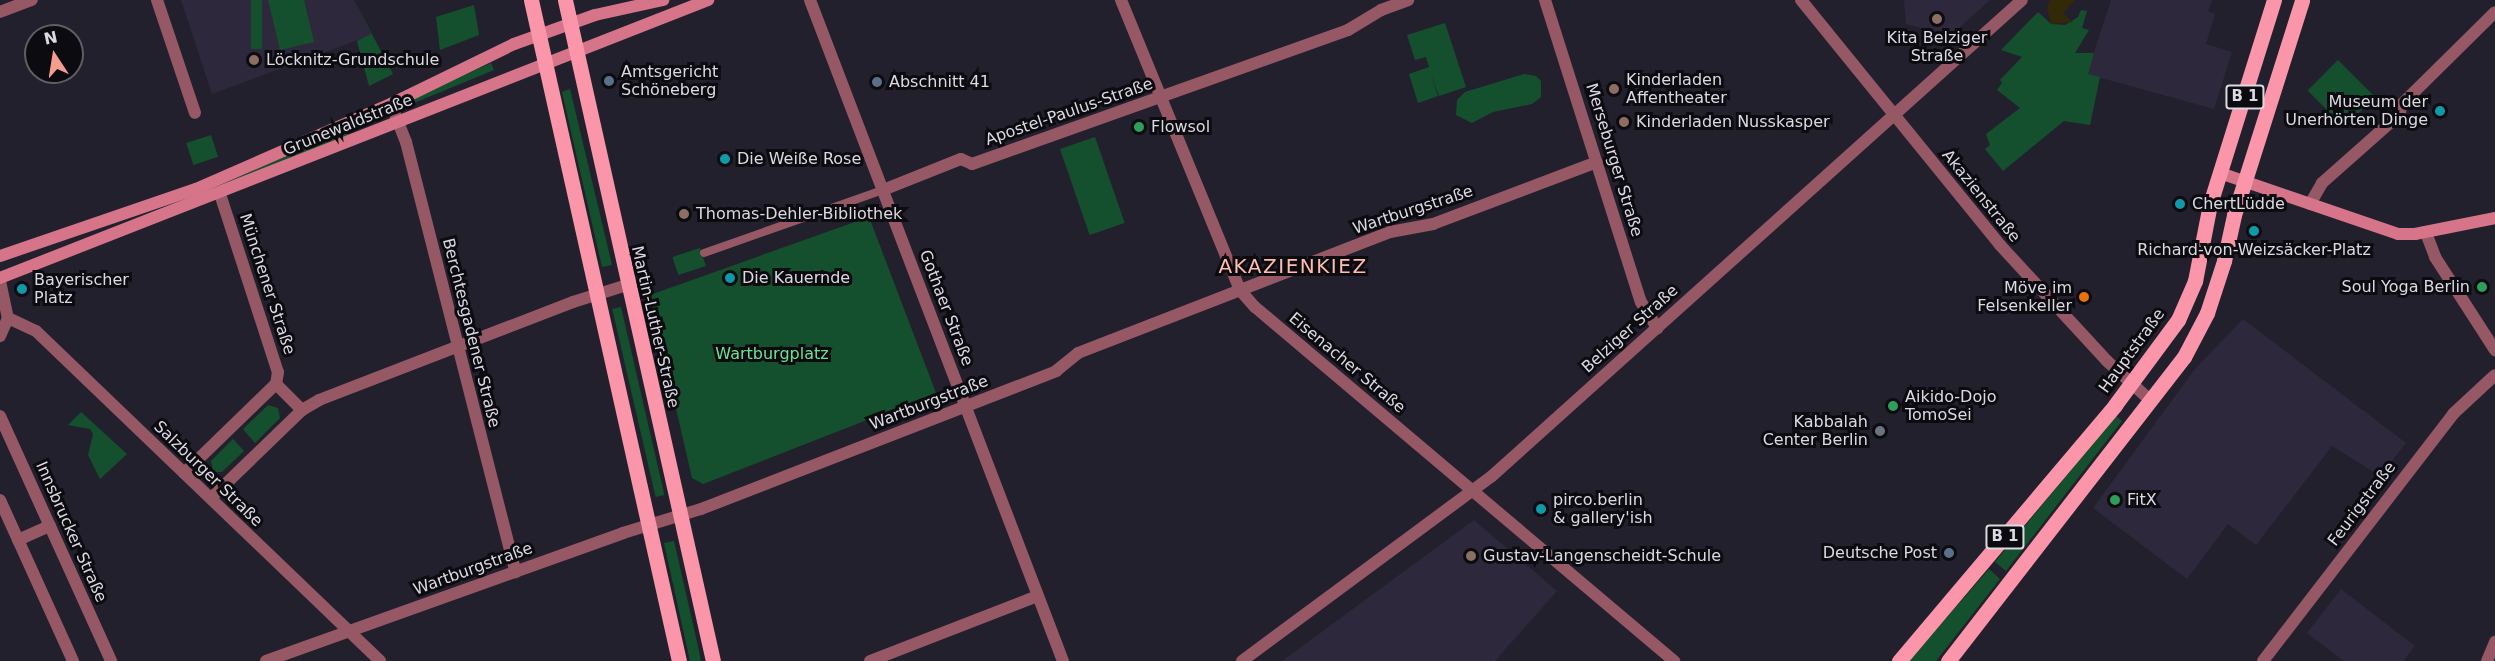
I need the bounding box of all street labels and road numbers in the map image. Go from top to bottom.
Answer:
street label: Apostel-Paulus-Straße [983,74,1155,150]
street label: Merseburger Straße [1582,81,1646,239]
road number: B 1 [2224,85,2266,109]
street label: Grunewaldstraße [281,90,415,160]
street label: Akazienstraße [1938,146,2024,246]
street label: Wartburgstraße [1351,182,1475,238]
street label: Münchener Straße [235,211,299,357]
street label: Berchtesgadener Straße [438,236,504,430]
street label: Martin-Luther-Straße [627,244,683,410]
street label: Gothaer Straße [915,247,977,369]
street label: Belziger Straße [1578,281,1682,377]
street label: Hauptstraße [2095,305,2169,397]
street label: Eisenacher Straße [1285,309,1409,417]
street label: Wartburgstraße [867,372,991,434]
street label: Salzburger Straße [150,417,266,531]
street label: Feurigstraße [2324,458,2400,550]
street label: Innsbrucker Straße [31,459,111,605]
road number: B 1 [1984,525,2026,549]
street label: Wartburgstraße [411,539,535,599]

